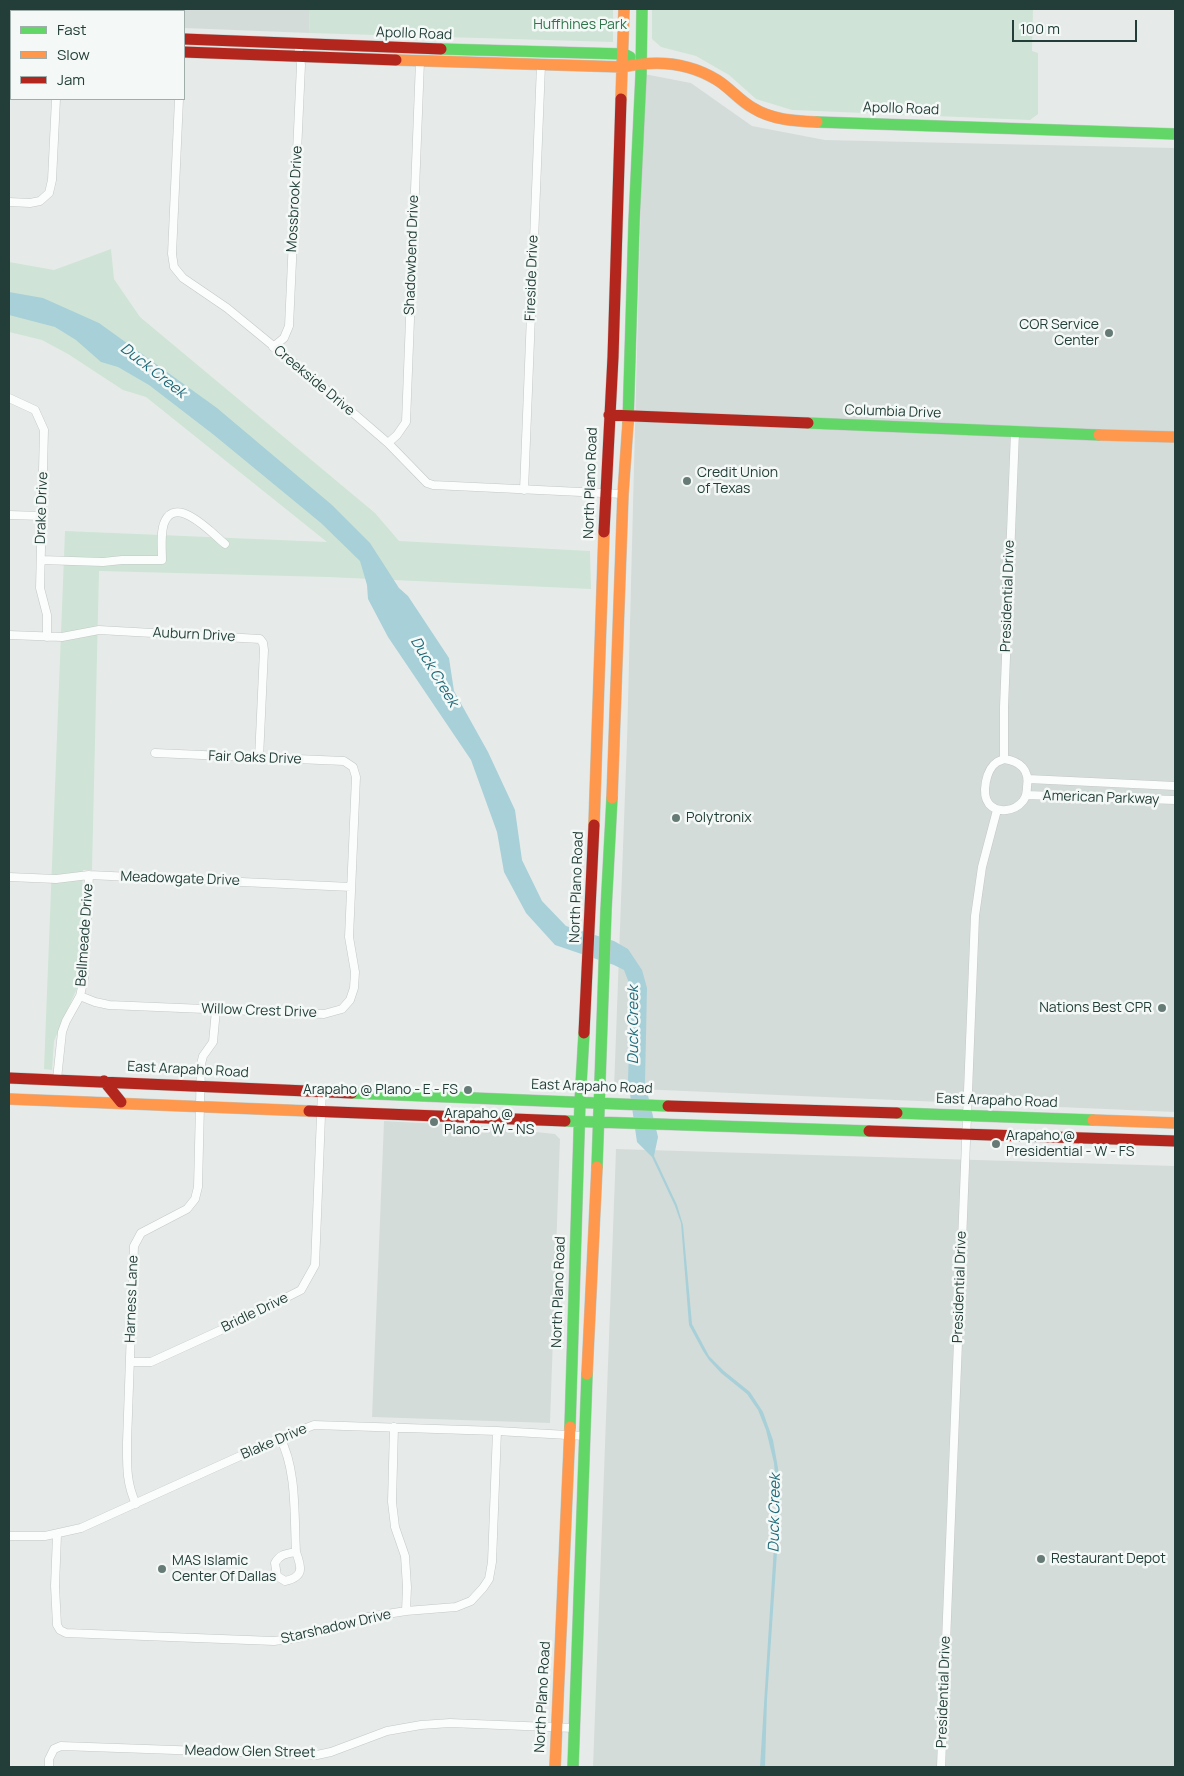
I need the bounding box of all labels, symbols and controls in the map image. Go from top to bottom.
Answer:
legend [10,10,185,100]
scale bar [1014,10,1139,42]
park label: Huffhines Park [533,17,627,33]
text: 100 m [1020,18,1060,39]
text: Fast [57,19,86,40]
street label: Apollo Road [376,24,452,44]
text: Slow [57,44,90,65]
text: Jam [57,69,85,90]
street label: Apollo Road [863,99,939,119]
street label: Mossbrook Drive [284,145,306,253]
street label: Shadowbend Drive [402,195,422,315]
street label: Fireside Drive [522,235,542,321]
place label: COR Service Center [1019,317,1099,350]
marker: COR Service Center [1103,327,1115,339]
water label: Duck Creek [116,340,190,402]
street label: Creekside Drive [270,342,358,420]
street label: Columbia Drive [844,402,942,422]
street label: North Plano Road [581,427,601,539]
place label: Credit Union of Texas [697,465,778,498]
street label: Drake Drive [32,471,52,545]
marker: Credit Union of Texas [681,475,693,487]
street label: Presidential Drive [998,540,1018,652]
street label: Auburn Drive [152,624,236,646]
water label: Duck Creek [406,634,462,710]
street label: Fair Oaks Drive [208,748,302,768]
street label: American Parkway [1042,788,1160,808]
place label: Polytronix [686,810,752,826]
marker: Polytronix [670,812,682,824]
street label: North Plano Road [567,831,587,943]
street label: Meadowgate Drive [120,869,240,889]
street label: Bellmeade Drive [73,883,97,987]
water label: Duck Creek [625,986,643,1064]
place label: Nations Best CPR [1039,1000,1152,1016]
street label: Willow Crest Drive [201,1001,317,1021]
marker: Nations Best CPR [1156,1002,1168,1014]
street label: East Arapaho Road [127,1058,249,1082]
street label: East Arapaho Road [531,1076,653,1098]
place label: Arapaho @ Plano - E - FS [303,1082,458,1098]
marker: Arapaho @ Plano - E - FS [462,1084,474,1096]
street label: East Arapaho Road [936,1090,1058,1112]
place label: Arapaho @ Plano - W - NS [444,1106,534,1138]
marker: Arapaho @ Plano - W - NS [428,1116,440,1128]
place label: Arapaho @ Presidential - W - FS [1006,1128,1134,1160]
marker: Arapaho @ Presidential - W - FS [990,1138,1002,1150]
street label: Presidential Drive [950,1231,970,1343]
street label: North Plano Road [549,1236,569,1348]
street label: Harness Lane [122,1255,142,1343]
street label: Bridle Drive [219,1290,291,1336]
street label: Blake Drive [238,1421,310,1463]
water label: Duck Creek [765,1474,785,1552]
place label: Restaurant Depot [1051,1551,1166,1567]
place label: MAS Islamic Center Of Dallas [172,1553,276,1585]
marker: Restaurant Depot [1035,1553,1047,1565]
marker: MAS Islamic Center Of Dallas [156,1563,168,1575]
street label: Starshadow Drive [279,1606,393,1648]
street label: Presidential Drive [934,1636,954,1748]
street label: North Plano Road [532,1641,554,1753]
street label: Meadow Glen Street [184,1742,316,1762]

